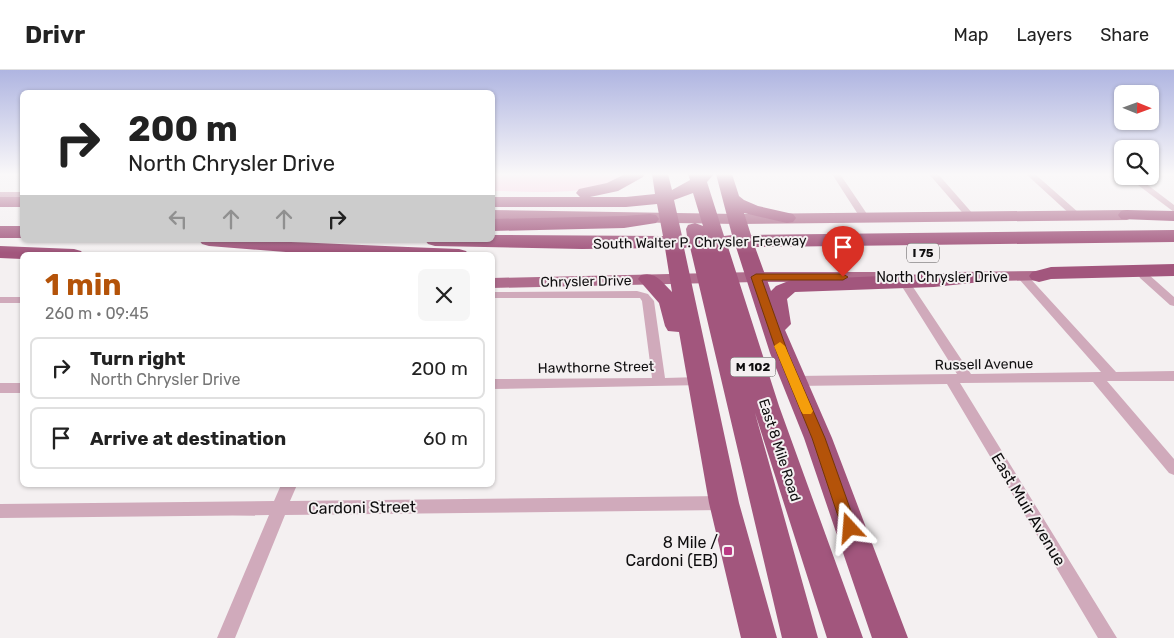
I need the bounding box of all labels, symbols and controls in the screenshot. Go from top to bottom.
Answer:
text: Drivr [25,21,85,49]
text: Map [954,24,989,46]
text: Layers [1017,24,1072,46]
text: Share [1100,24,1149,46]
north arrow [1114,85,1159,130]
map controls [1114,85,1159,185]
text: 200 m [128,108,238,150]
icon: right [45,110,110,175]
button: search [1114,140,1159,185]
text: North Chrysler Drive [128,150,335,177]
icon: left [164,205,192,233]
icon: ahead [217,205,245,233]
icon: ahead [270,205,298,233]
icon: right [323,205,351,233]
pin [822,226,864,277]
street label: South Walter P. Chrysler Freeway [593,232,807,253]
icon: arrive [829,233,857,261]
road number: I 75 [907,244,939,262]
text: 1 min [45,267,122,303]
button: close [418,269,470,321]
street label: North Chrysler Drive [876,269,1008,286]
street label: Chrysler Drive [540,272,632,291]
text: 260 m · 09:45 [45,304,149,323]
text: Turn right [90,347,185,370]
icon: right [47,354,75,382]
street label: Russell Avenue [935,355,1034,374]
text: 200 m [411,357,468,380]
street label: Hawthorne Street [538,358,655,377]
road number: M 102 [730,358,776,376]
text: North Chrysler Drive [90,370,241,389]
street label: East 8 Mile Road [755,397,804,504]
icon: arrive [47,424,75,452]
text: Arrive at destination [90,427,286,450]
text: 60 m [423,427,468,450]
street label: East Muir Avenue [987,449,1070,569]
street label: Cardoni Street [308,497,416,518]
position arrow [823,501,875,553]
place label: 8 Mile / Cardoni (EB) [626,533,718,570]
marker: 8 Mile / Cardoni (EB) [722,545,734,557]

